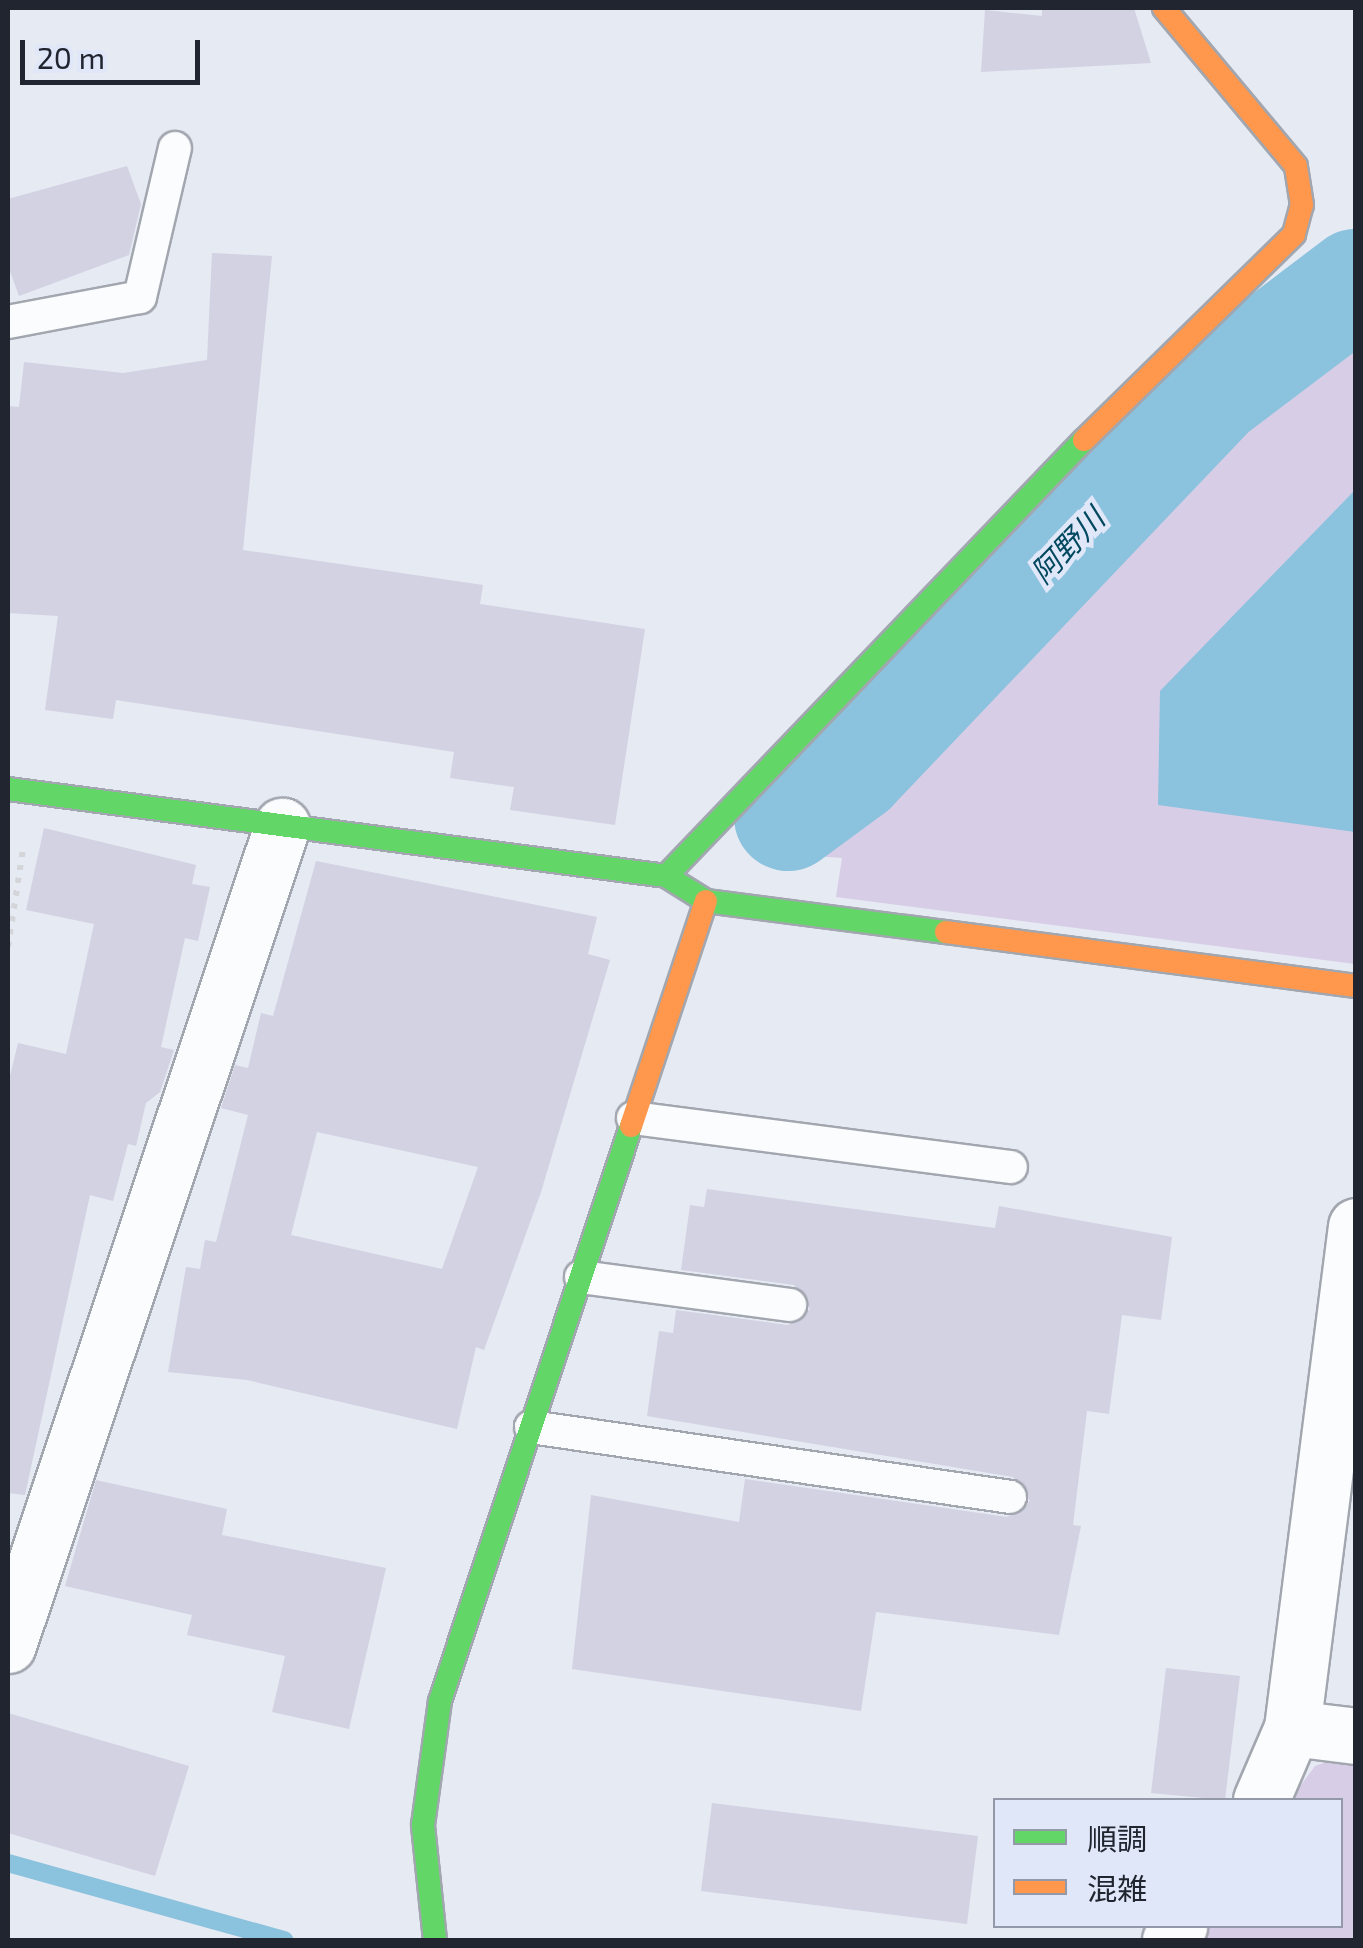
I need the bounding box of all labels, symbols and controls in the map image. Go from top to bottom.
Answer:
scale bar [25,20,205,82]
text: 20 m [37,39,105,75]
water label: 阿野川 [1023,500,1111,590]
legend [993,1798,1343,1928]
text: 順調 [1087,1820,1147,1856]
text: 混雑 [1087,1870,1147,1906]

